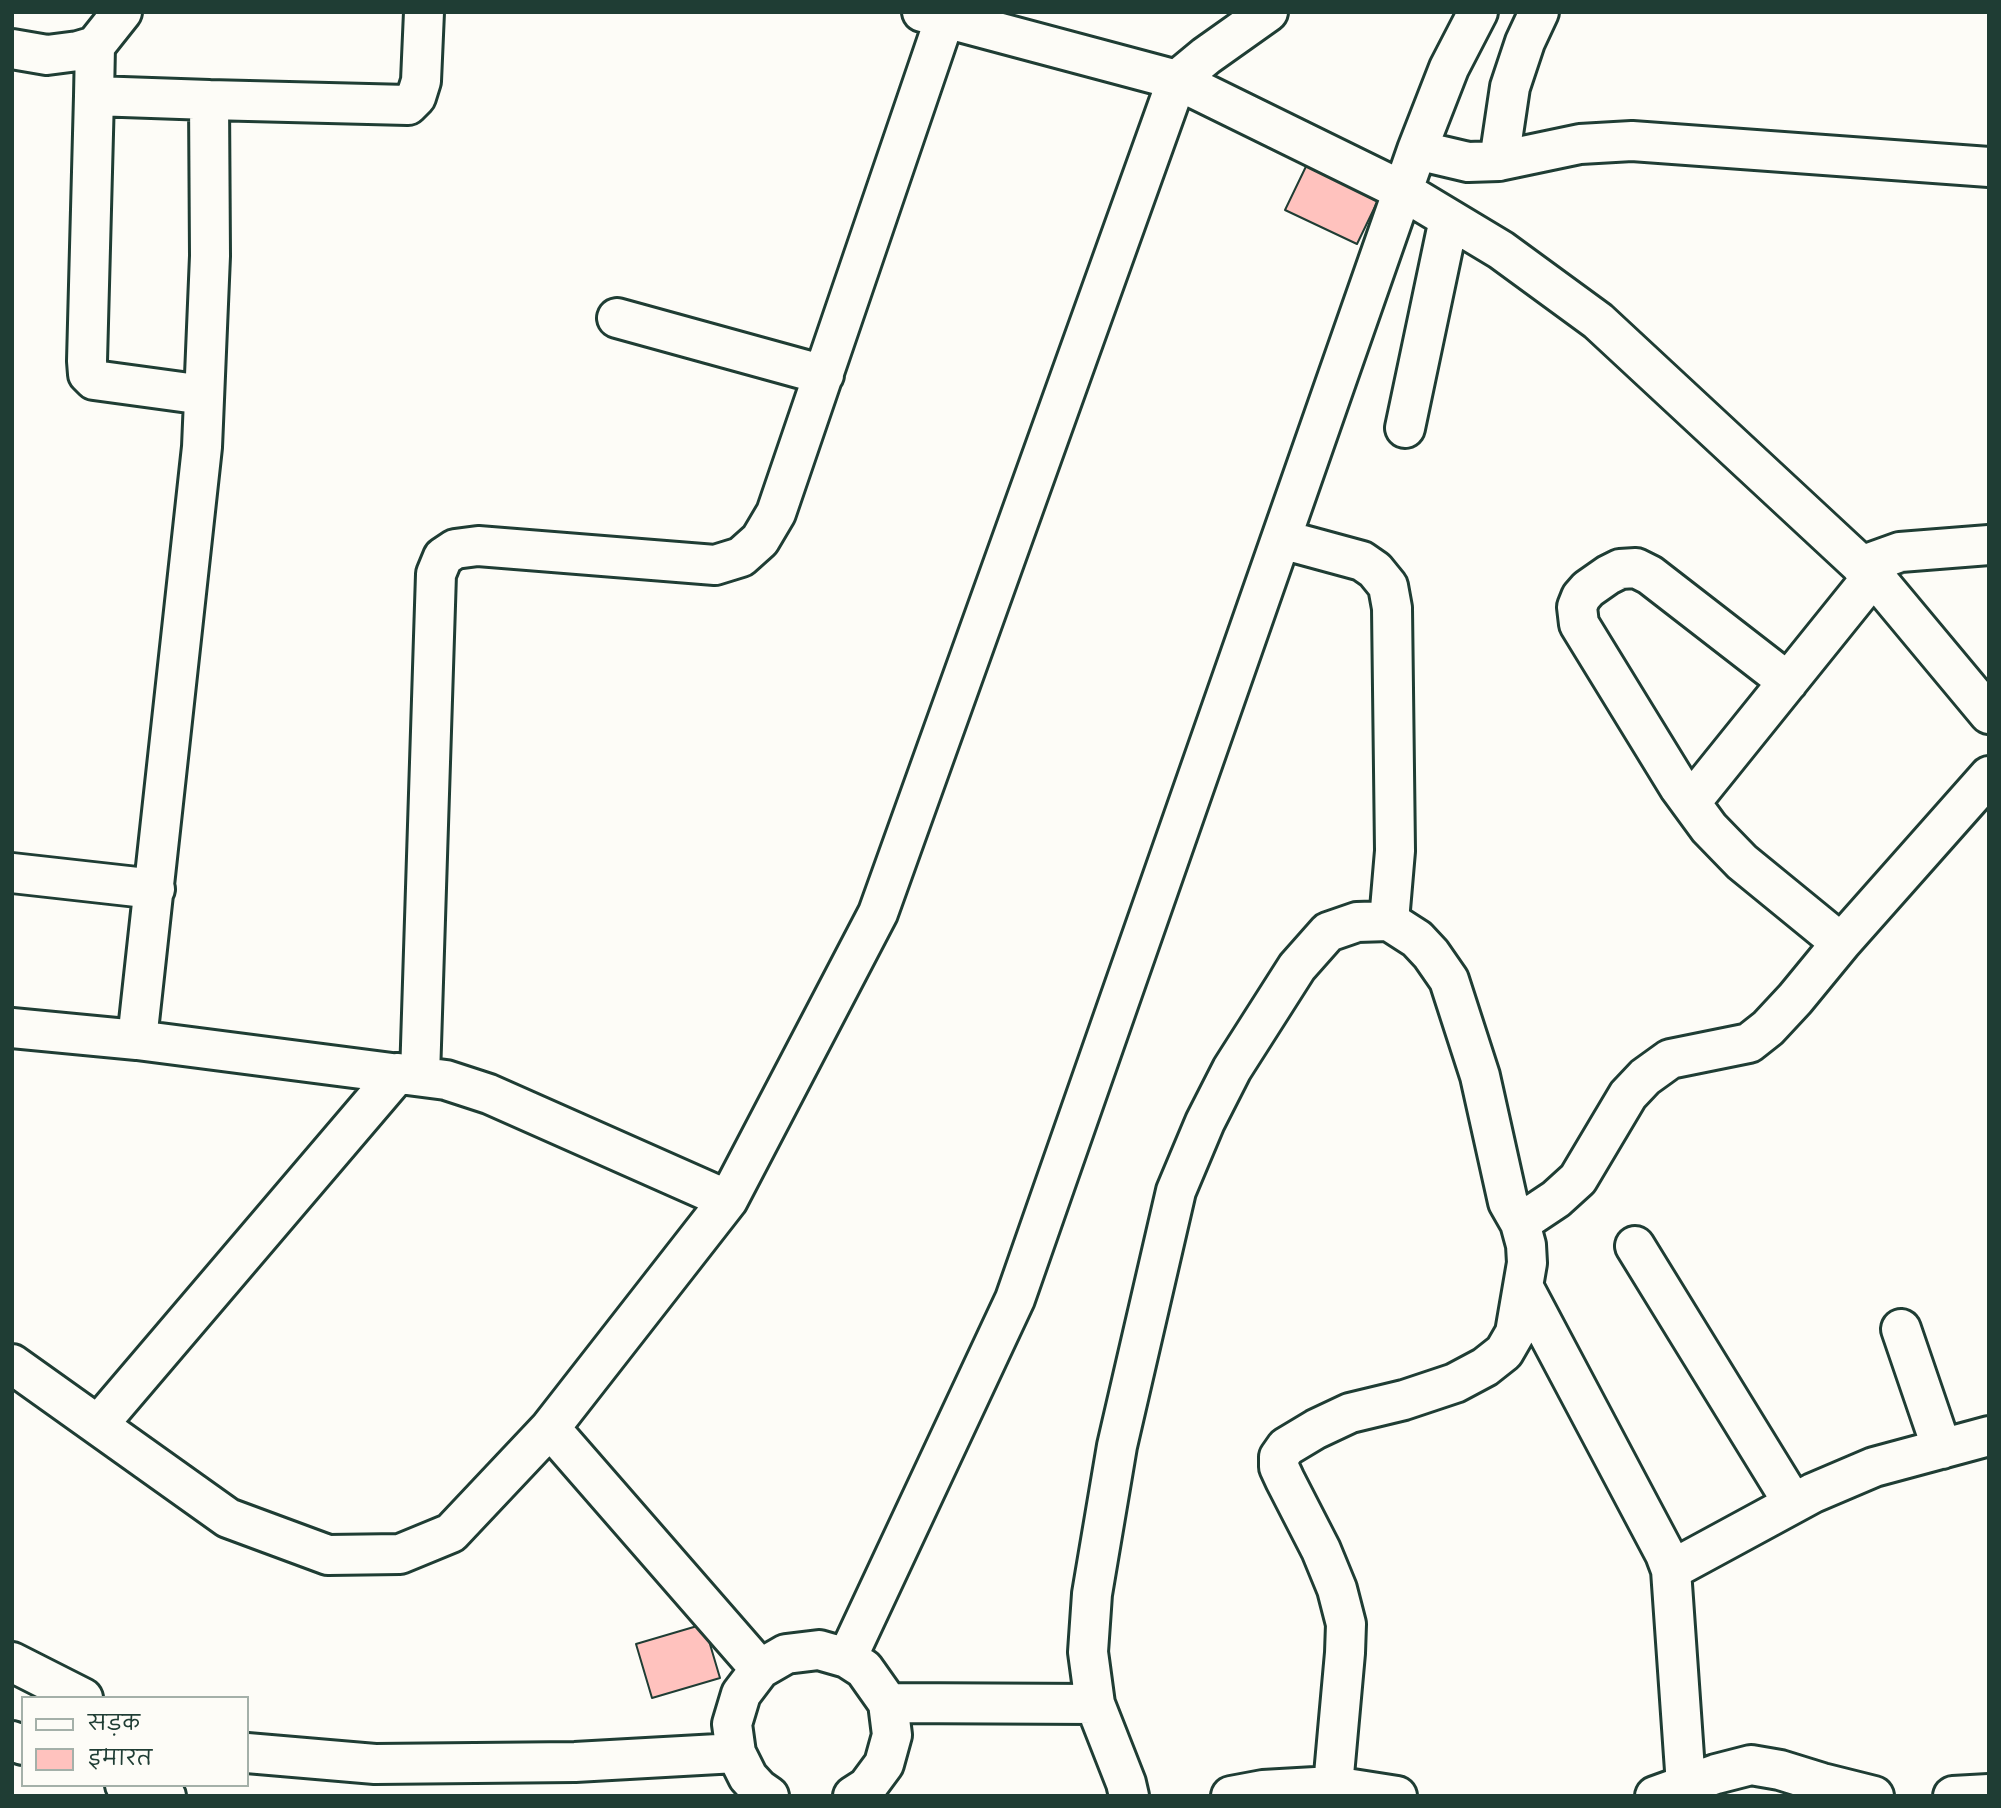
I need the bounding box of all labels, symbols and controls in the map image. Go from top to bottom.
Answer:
legend [21,1696,248,1787]
text: सड़क [88,1709,140,1738]
text: इमारत [88,1744,152,1773]

